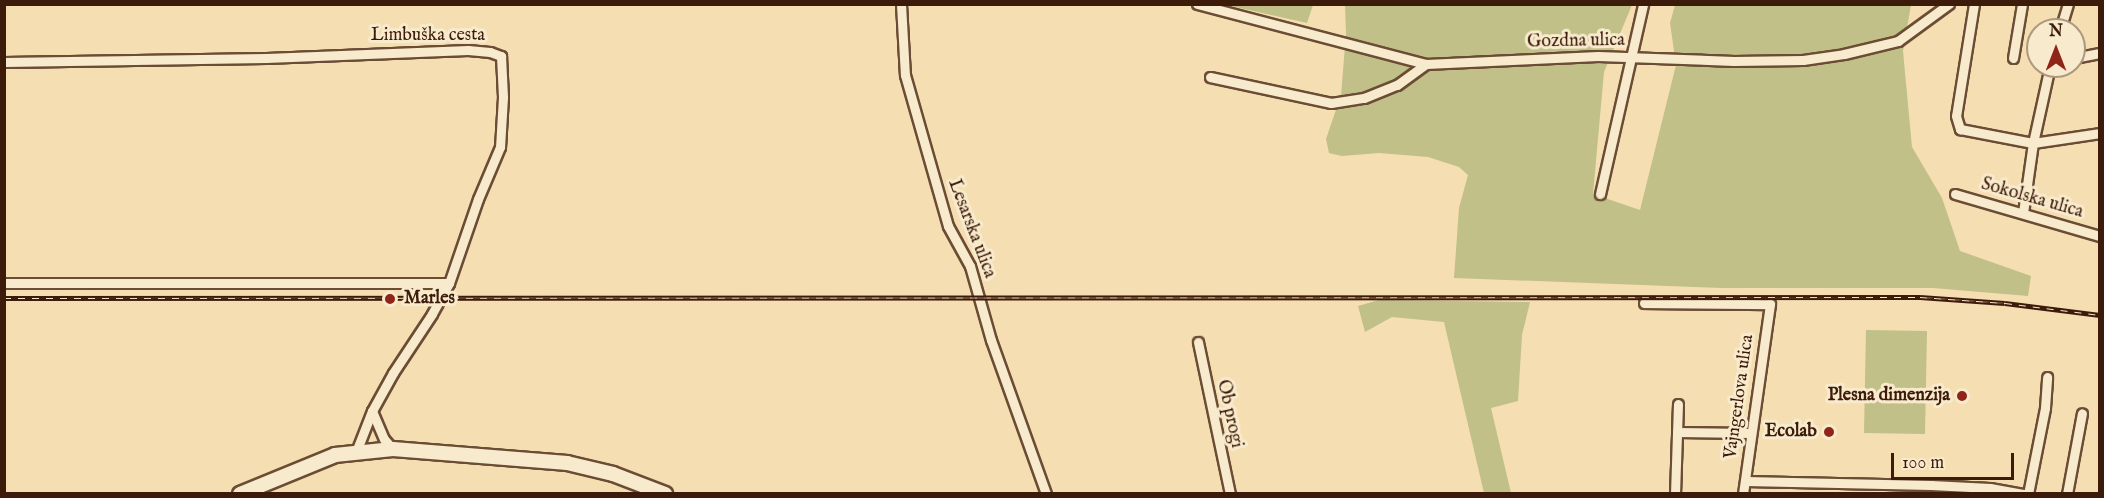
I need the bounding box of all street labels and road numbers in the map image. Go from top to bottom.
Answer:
street label: Limbuška cesta [371,25,485,47]
street label: Gozdna ulica [1527,30,1625,54]
street label: Sokolska ulica [1979,174,2085,224]
street label: Lesarska ulica [942,177,1000,281]
street label: Vajngerlova ulica [1721,333,1759,461]
street label: Ob progi [1211,378,1247,450]

